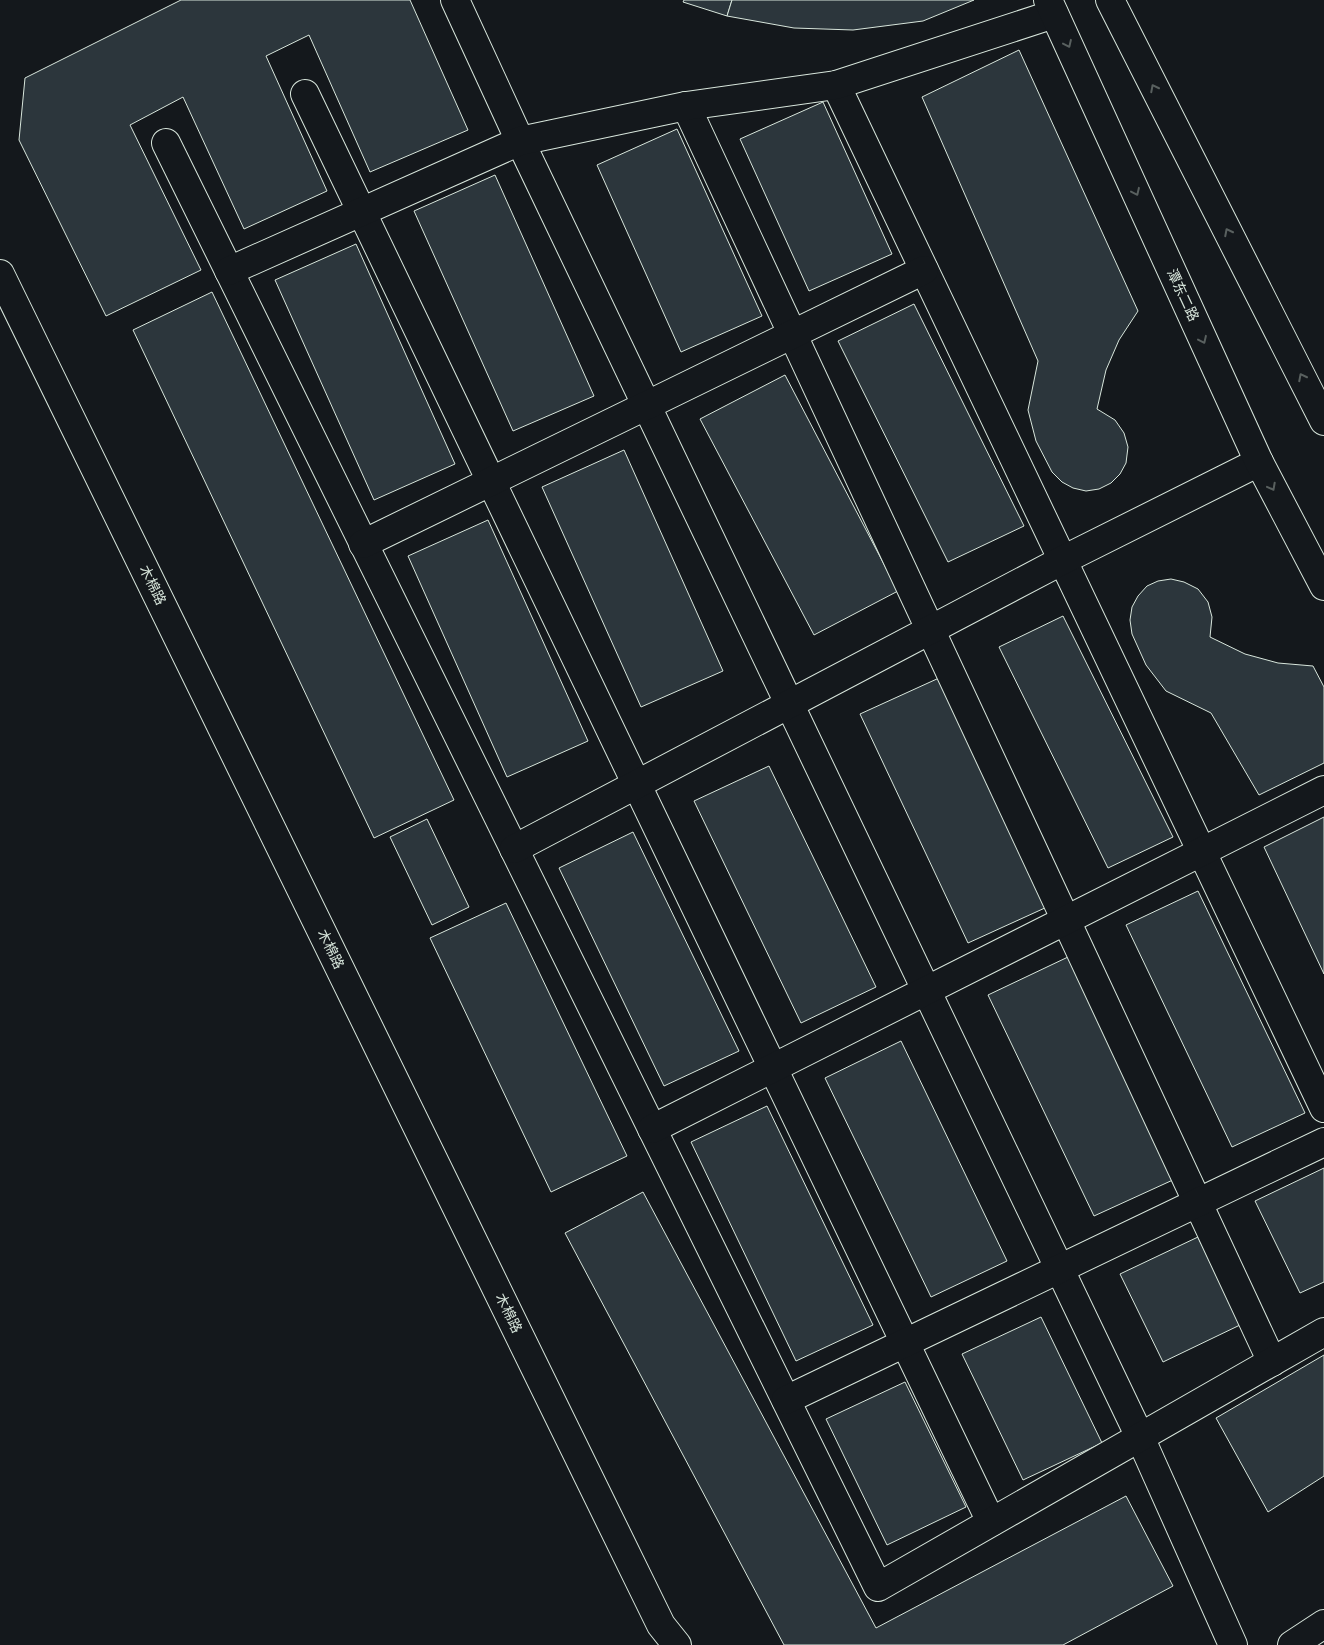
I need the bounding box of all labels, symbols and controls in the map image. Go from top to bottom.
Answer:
one-way arrow [1062,39,1072,48]
one-way arrow [1151,84,1161,93]
one-way arrow [1130,187,1140,196]
one-way arrow [1224,229,1234,238]
street label: 潭东二路 [1163,266,1203,324]
one-way arrow [1197,335,1208,344]
one-way arrow [1298,373,1308,382]
one-way arrow [1266,482,1276,491]
street label: 木棉路 [136,562,170,608]
street label: 木棉路 [314,926,348,972]
street label: 木棉路 [492,1290,526,1336]

